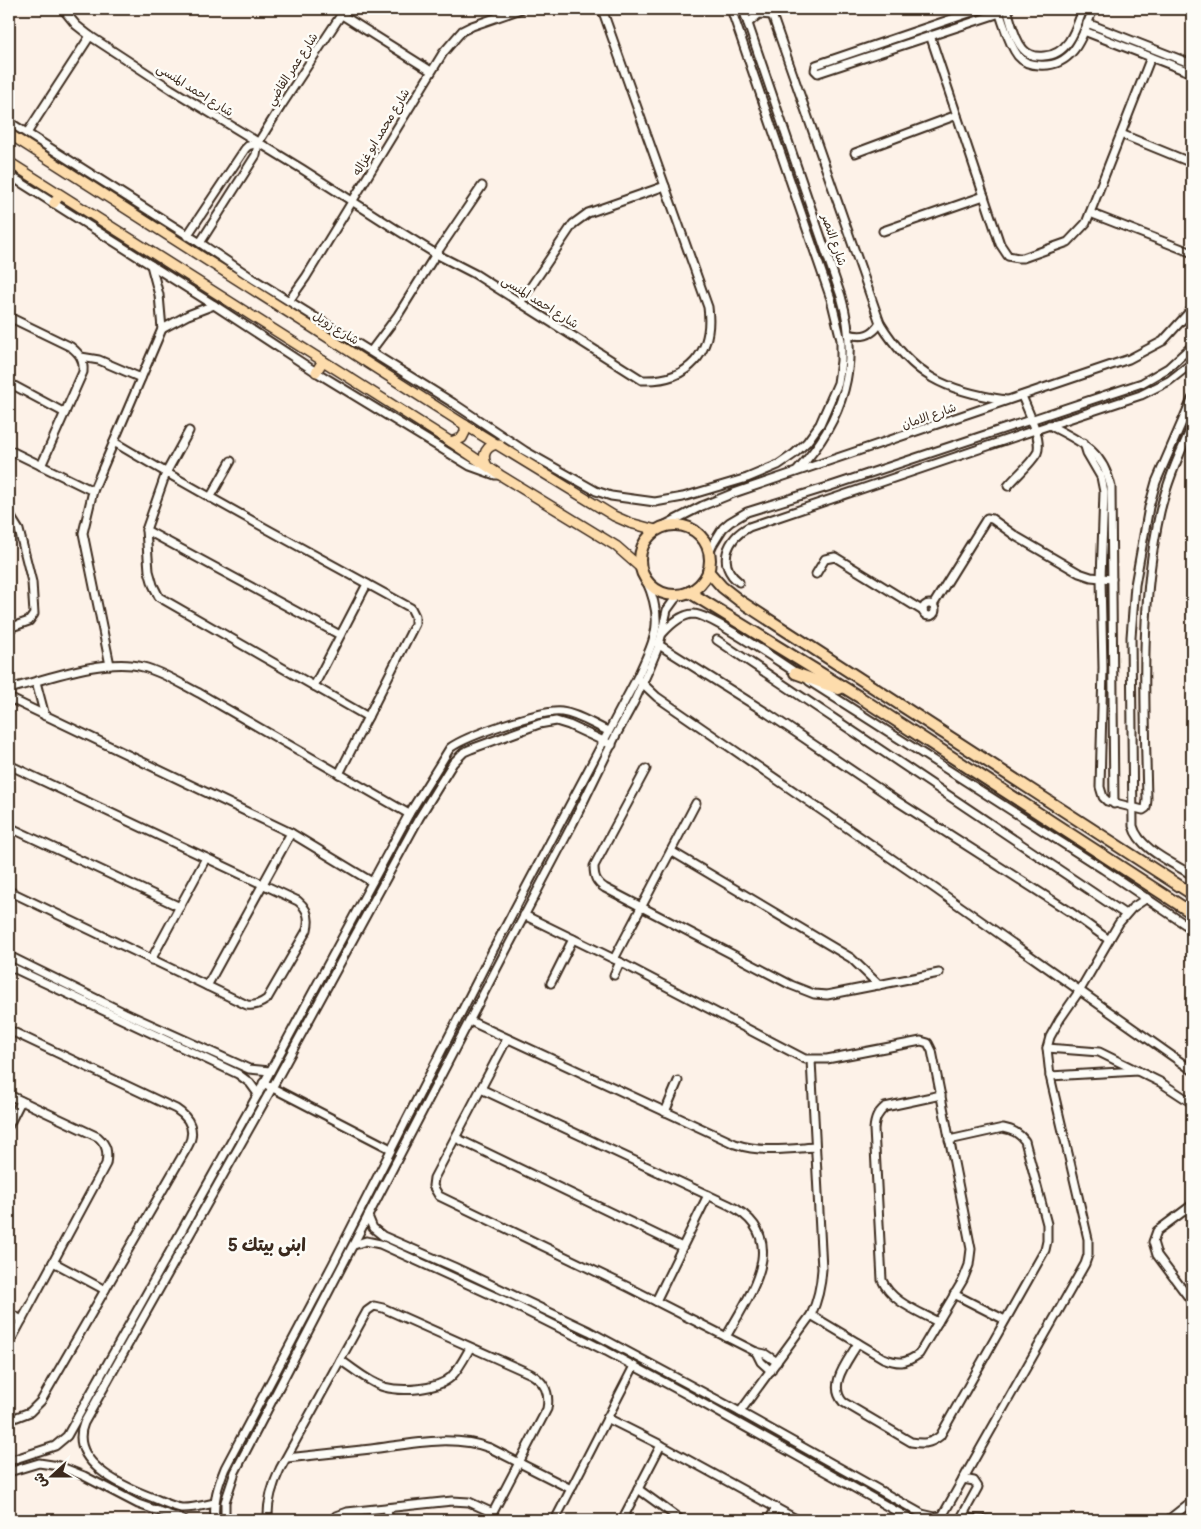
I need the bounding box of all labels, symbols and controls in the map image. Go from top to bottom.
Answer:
street label: شارع عمر القاضي [263,30,324,110]
street label: شارع احمد المنسى [153,61,236,121]
street label: شارع محمد ابو غزاله [350,86,414,179]
street label: شارع النصر [816,211,849,268]
street label: شارع احمد المنسى [498,273,581,333]
street label: شارع زويل [309,308,361,349]
street label: شارع الامان [900,400,959,434]
district label: ابنى بيتك 5 [228,1234,306,1257]
north arrow [28,1452,78,1502]
text: ش [30,1470,51,1491]

